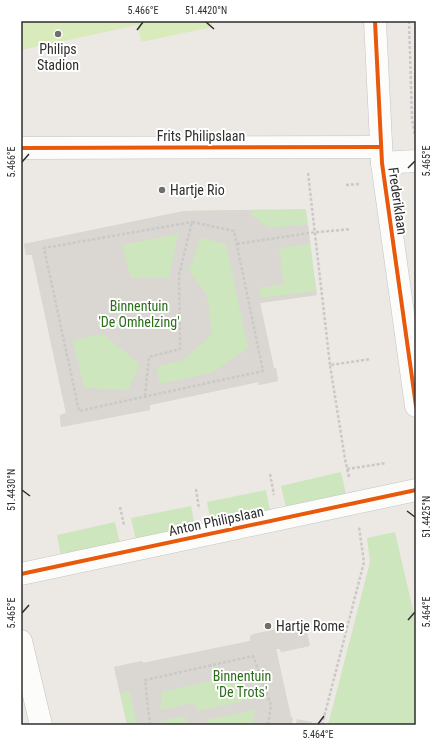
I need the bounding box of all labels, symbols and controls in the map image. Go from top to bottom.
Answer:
text: 5.466°E [127,5,159,16]
text: 51.4420°N [185,5,227,16]
marker: Philips Stadion [53,29,63,39]
place label: Philips Stadion [37,41,79,73]
street label: Frits Philipslaan [157,128,245,144]
text: 5.465°E [421,145,432,177]
text: 5.466°E [6,146,17,178]
street label: Frederiklaan [385,166,411,236]
place label: Hartje Rio [170,182,225,198]
marker: Hartje Rio [157,185,167,195]
park label: Binnentuin 'De Omhelzing' [98,298,180,330]
text: 51.4430°N [6,469,17,511]
text: 51.4425°N [421,496,432,538]
street label: Anton Philipslaan [167,503,265,539]
text: 5.464°E [421,596,432,628]
text: 5.465°E [6,597,17,629]
place label: Hartje Rome [276,618,345,634]
marker: Hartje Rome [263,621,273,631]
park label: Binnentuin 'De Trots' [213,668,271,700]
text: 5.464°E [302,729,334,740]

